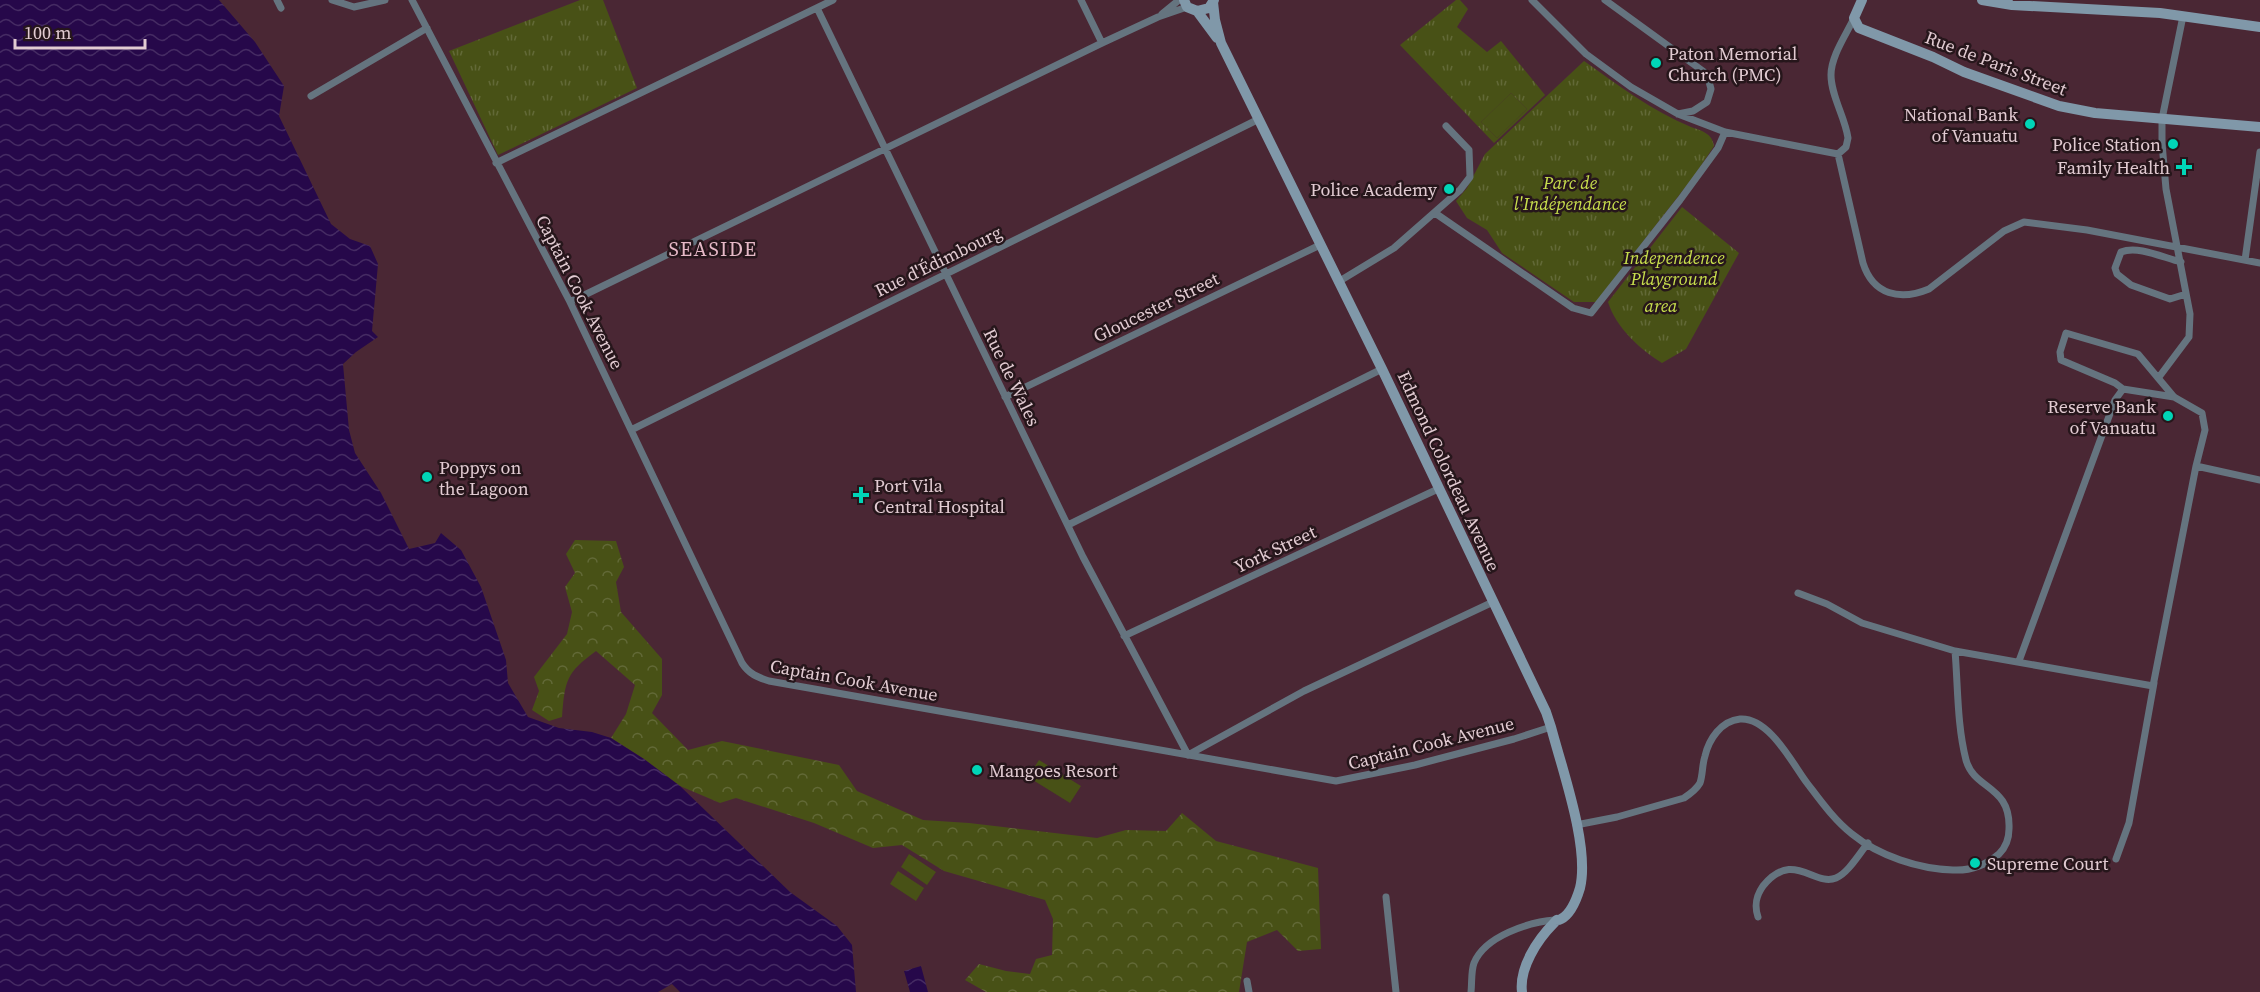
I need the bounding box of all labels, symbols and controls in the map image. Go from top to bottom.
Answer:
scale bar [15,12,146,50]
text: 100 m [24,20,71,45]
street label: Rue de Paris Street [1922,24,2071,102]
place label: Paton Memorial Church (PMC) [1668,41,1797,87]
marker: Paton Memorial Church (PMC) [1649,56,1663,70]
place label: National Bank of Vanuatu [1904,102,2018,148]
marker: National Bank of Vanuatu [2023,117,2037,131]
place label: Police Station [2052,132,2161,157]
marker: Police Station [2166,137,2180,151]
place label: Family Health [2057,155,2170,180]
marker: Family Health [2175,158,2193,176]
park label: Parc de l'Indépendance [1514,170,1627,216]
place label: Police Academy [1310,177,1438,202]
marker: Police Academy [1442,182,1456,196]
street label: Captain Cook Avenue [530,211,630,373]
street label: Rue d'Édimbourg [870,219,1006,303]
district label: SEASIDE [669,235,758,263]
park label: Independence Playground [1622,245,1725,291]
street label: Gloucester Street [1089,266,1223,348]
park label: area [1645,293,1678,318]
street label: Rue de Wales [978,324,1047,430]
street label: Edmond Colordeau Avenue [1392,367,1506,575]
place label: Reserve Bank of Vanuatu [2047,394,2156,440]
marker: Reserve Bank of Vanuatu [2161,409,2175,423]
place label: Poppys on the Lagoon [439,455,529,501]
marker: Poppys on the Lagoon [420,470,434,484]
place label: Port Vila Central Hospital [874,473,1005,519]
marker: Port Vila Central Hospital [852,486,870,504]
street label: York Street [1230,519,1320,579]
street label: Captain Cook Avenue [768,653,940,707]
street label: Captain Cook Avenue [1345,710,1517,776]
place label: Mangoes Resort [989,758,1117,783]
marker: Mangoes Resort [970,763,984,777]
place label: Supreme Court [1987,851,2109,876]
marker: Supreme Court [1968,856,1982,870]

